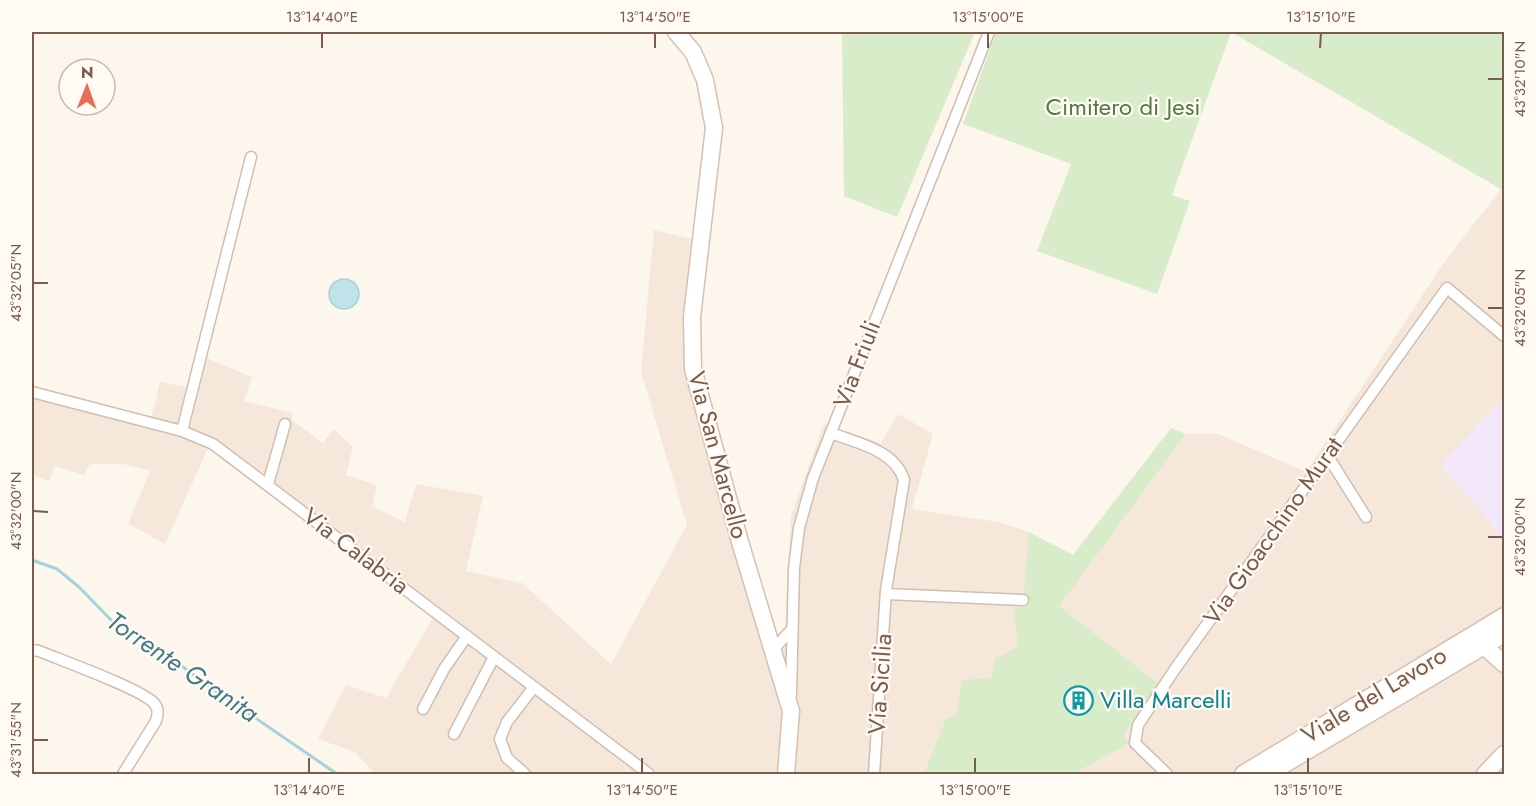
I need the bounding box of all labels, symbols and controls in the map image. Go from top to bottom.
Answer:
text: 13°14'40"E [286,6,358,28]
text: 13°14'50"E [619,6,691,28]
text: 13°15'00"E [952,6,1024,28]
text: 13°15'10"E [1286,6,1356,28]
text: 43°32'10"N [1509,41,1531,117]
north arrow [57,57,117,117]
text: N [81,61,94,84]
park label: Cimitero di Jesi [1045,89,1201,124]
text: 43°32'05"N [5,244,27,322]
text: 43°32'05"N [1509,269,1531,347]
street label: Via Friuli [824,315,889,413]
street label: Via San Marcello [679,367,758,543]
street label: Via Gioacchino Murat [1194,429,1351,632]
text: 43°32'00"N [5,472,27,550]
text: 43°32'00"N [1509,498,1531,576]
street label: Via Calabria [296,499,417,602]
water label: Torrente Granita [100,602,267,732]
street label: Via Sicilia [859,632,900,736]
street label: Viale del Lavoro [1294,637,1453,752]
place label: Villa Marcelli [1100,682,1232,717]
building icon: Villa Marcelli [1063,684,1095,716]
text: 43°31'55"N [5,702,27,778]
text: 13°14'40"E [273,779,345,801]
text: 13°14'50"E [606,779,678,801]
text: 13°15'00"E [939,779,1011,801]
text: 13°15'10"E [1273,779,1343,801]

